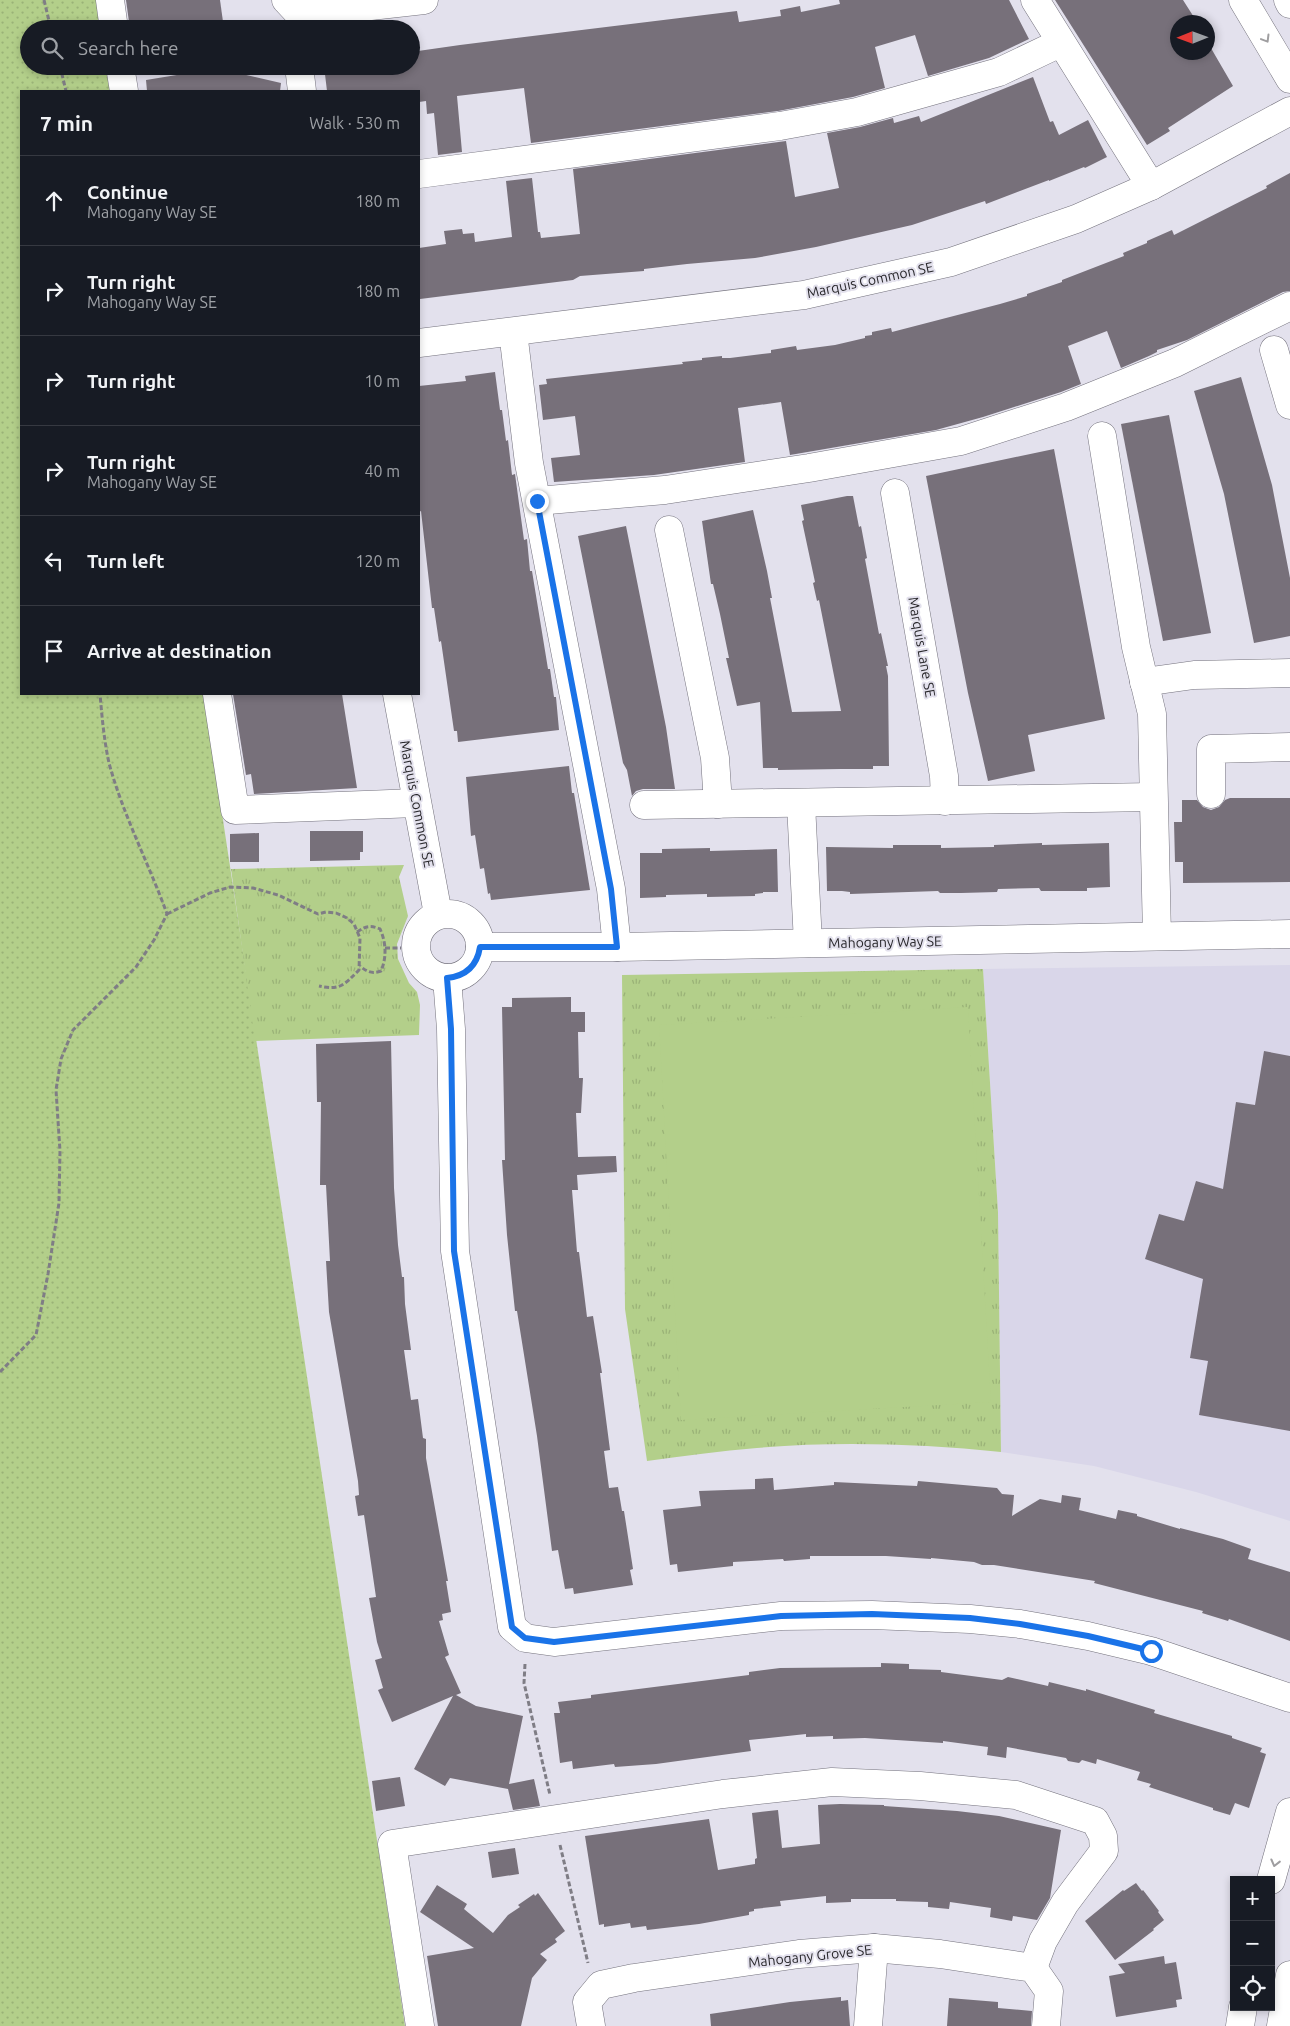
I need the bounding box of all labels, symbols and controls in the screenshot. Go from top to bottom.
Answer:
north arrow [1170,15,1215,60]
search box [20,20,420,75]
icon: search [38,34,66,62]
one-way arrow [1260,34,1270,43]
text: Search here [78,37,178,59]
text: 7 min [40,111,93,135]
text: Walk · 530 m [309,114,400,132]
text: Continue [87,181,168,203]
icon: ahead [40,187,68,215]
text: 180 m [355,192,400,210]
text: Mahogany Way SE [87,203,217,221]
street label: Marquis Common SE [805,259,935,301]
text: Turn right [87,271,175,293]
icon: right [40,277,68,305]
text: 180 m [355,282,400,300]
text: Mahogany Way SE [87,293,217,311]
icon: right [40,367,68,395]
text: Turn right [87,370,175,392]
text: 10 m [364,372,400,390]
text: Turn right [87,451,175,473]
icon: right [40,457,68,485]
text: 40 m [364,462,400,480]
text: Mahogany Way SE [87,473,217,491]
route end [526,490,549,513]
icon: left [40,547,68,575]
text: Turn left [87,550,165,572]
text: 120 m [355,552,400,570]
street label: Marquis Lane SE [905,595,939,699]
icon: arrive [40,637,68,665]
text: Arrive at destination [87,640,272,662]
street label: Marquis Common SE [397,739,437,869]
street label: Mahogany Way SE [828,933,942,951]
route start [1140,1640,1163,1663]
one-way arrow [1271,1858,1281,1866]
map controls [1230,1876,1275,2011]
button: + [1230,1876,1275,1921]
button: − [1230,1921,1275,1966]
street label: Mahogany Grove SE [747,1942,873,1970]
button: locate [1230,1966,1275,2011]

